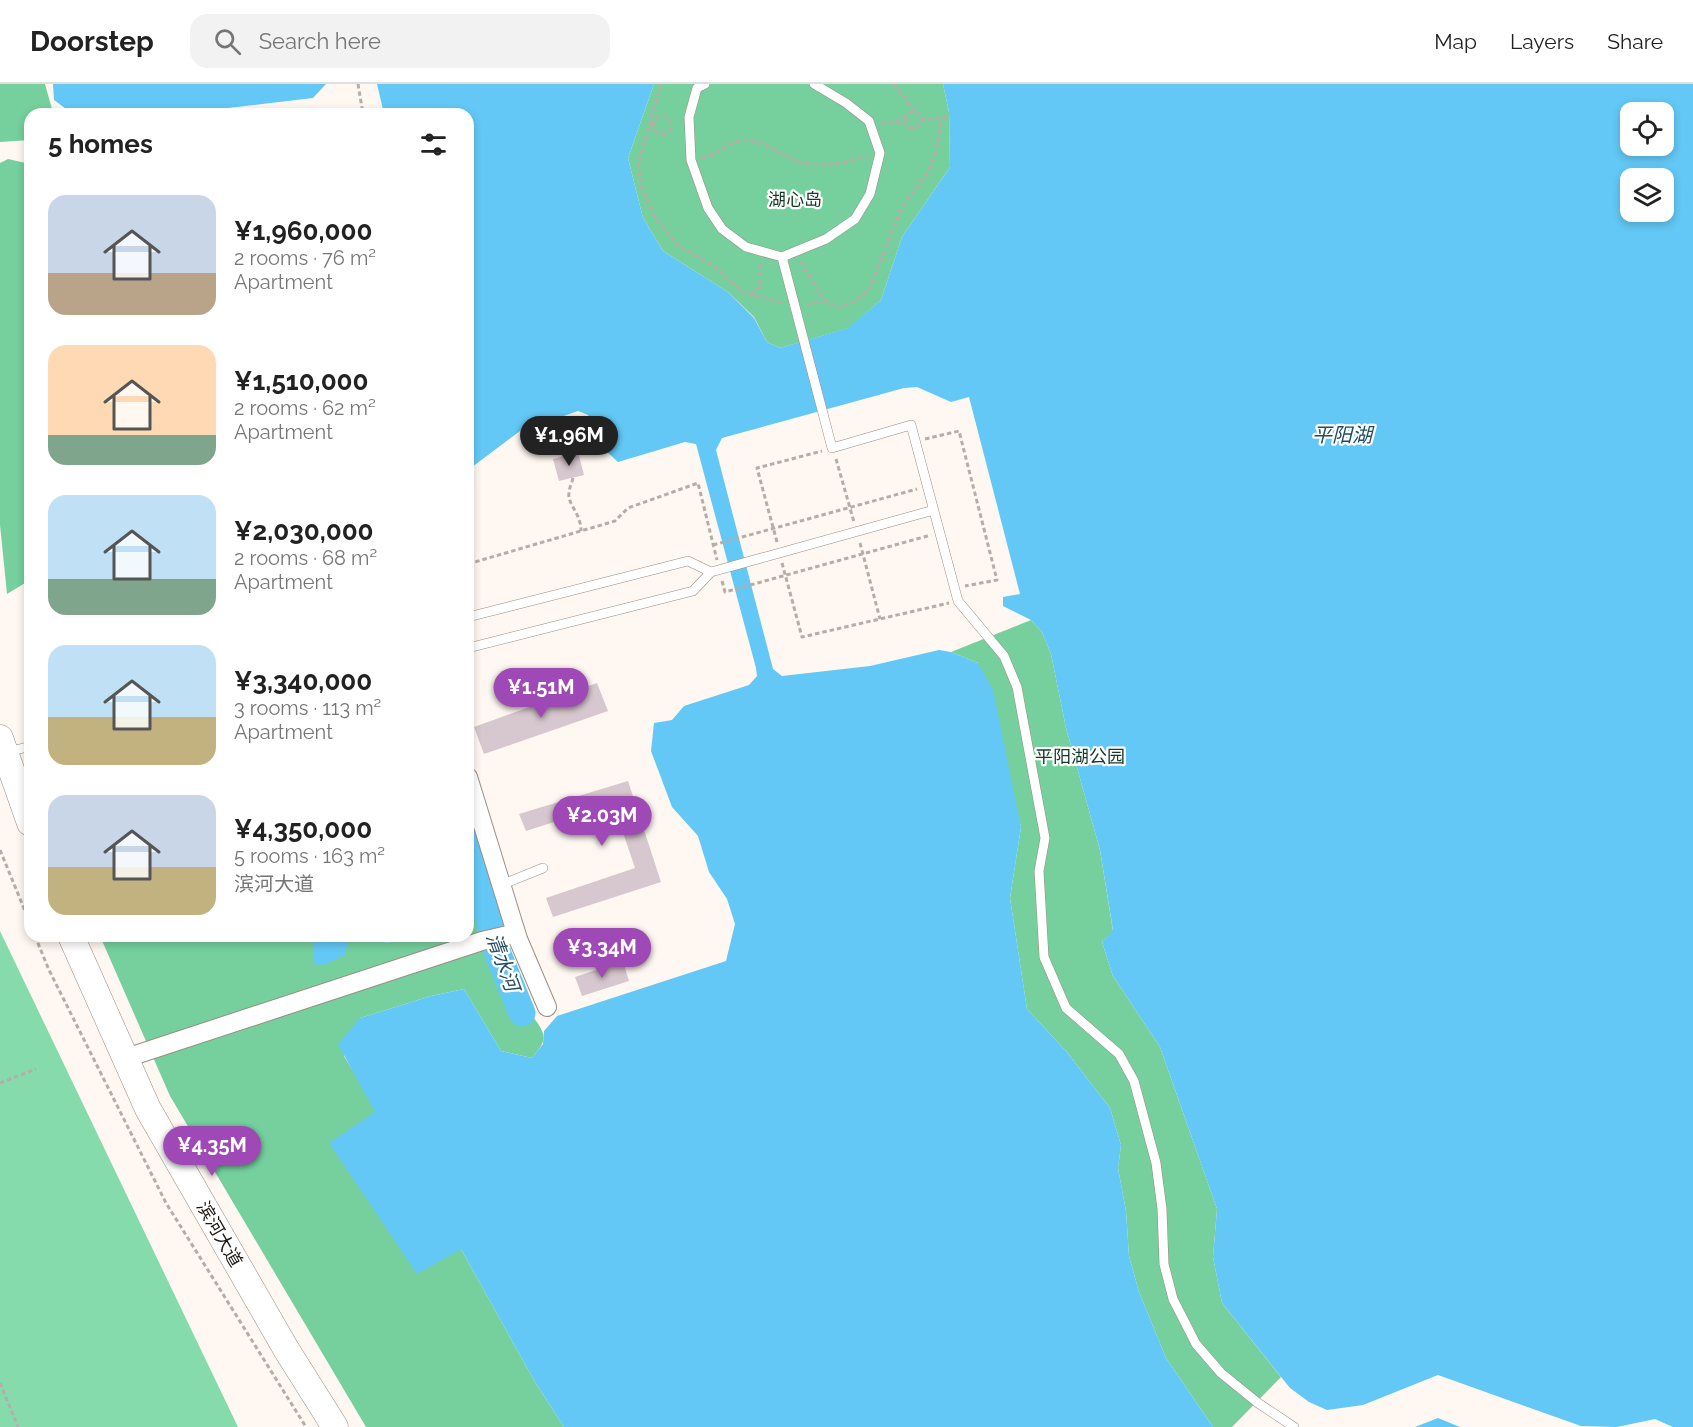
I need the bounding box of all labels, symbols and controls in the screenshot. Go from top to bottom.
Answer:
search box [190,14,610,68]
text: Doorstep [30,25,154,58]
icon: search [211,25,244,58]
text: Search here [259,28,381,54]
text: Map [1434,29,1477,54]
text: Layers [1510,29,1574,54]
text: Share [1607,29,1663,54]
map controls [1620,102,1674,222]
button: locate [1620,102,1674,156]
icon: filters [417,128,450,161]
text: 5 homes [48,129,153,159]
button: layers [1620,168,1674,222]
park label: 湖心岛 [768,189,822,210]
text: ¥1,960,000 [234,216,372,246]
icon: home [96,219,168,291]
text: 2 rooms · 76 m² [234,246,376,270]
text: Apartment [234,270,333,294]
text: ¥1,510,000 [234,366,369,396]
icon: home [96,369,168,441]
text: 2 rooms · 62 m² [234,396,376,420]
pin: ¥1.96M [520,416,618,467]
text: Apartment [234,420,333,444]
text: ¥1.96M [534,423,604,447]
water label: 平阳湖 [1312,423,1375,447]
text: ¥2,030,000 [234,516,374,546]
icon: home [96,519,168,591]
text: 2 rooms · 68 m² [234,546,377,570]
text: Apartment [234,570,333,594]
text: ¥3,340,000 [234,666,372,696]
pin: ¥1.51M [492,668,590,719]
icon: home [96,669,168,741]
text: ¥1.51M [508,675,574,699]
text: 3 rooms · 113 m² [234,696,381,720]
text: Apartment [234,720,333,744]
park label: 平阳湖公园 [1035,746,1125,767]
pin: ¥2.03M [553,796,651,847]
text: ¥2.03M [567,803,637,827]
text: ¥4,350,000 [234,814,372,844]
icon: home [96,819,168,891]
text: 5 rooms · 163 m² [234,844,385,868]
text: 滨河大道 [234,872,314,896]
pin: ¥3.34M [553,928,651,979]
water label: 清水河 [481,930,526,998]
text: ¥3.34M [567,935,637,959]
pin: ¥4.35M [163,1126,261,1177]
text: ¥4.35M [177,1133,247,1157]
street label: 滨河大道 [193,1198,247,1270]

